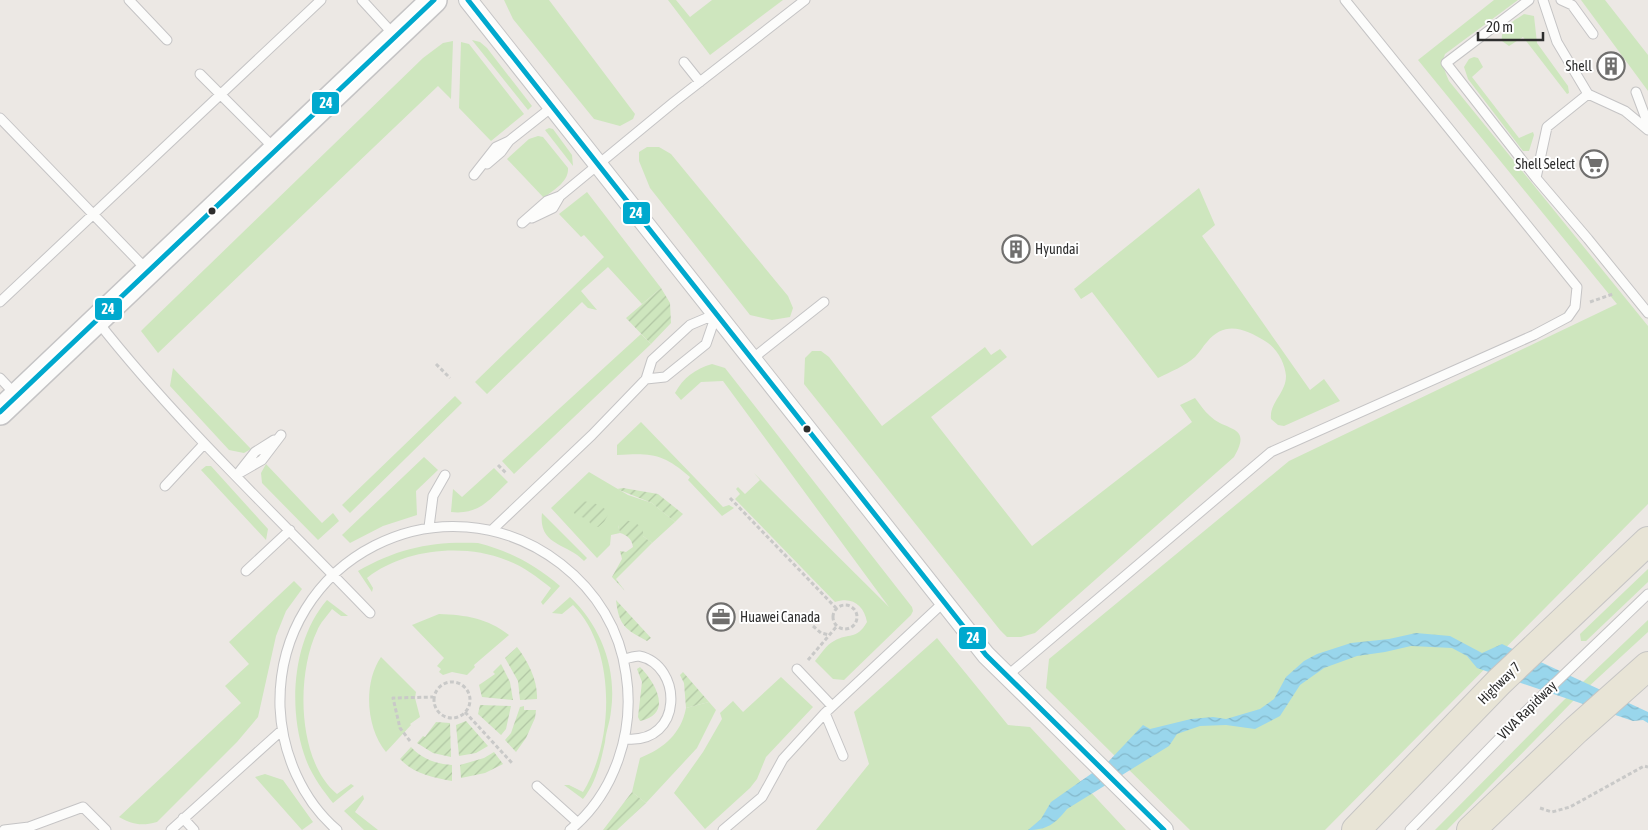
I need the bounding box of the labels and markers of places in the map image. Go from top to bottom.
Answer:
building icon: Shell [1596,51,1626,81]
place label: Shell [1566,58,1592,74]
supermarket icon: Shell Select [1579,149,1609,179]
place label: Shell Select [1515,156,1575,172]
unlabelled marker [207,206,217,216]
building icon: Hyundai [1001,234,1031,264]
place label: Hyundai [1035,241,1079,257]
unlabelled marker [802,424,812,434]
office icon: Huawei Canada [706,602,736,632]
place label: Huawei Canada [740,609,820,625]

